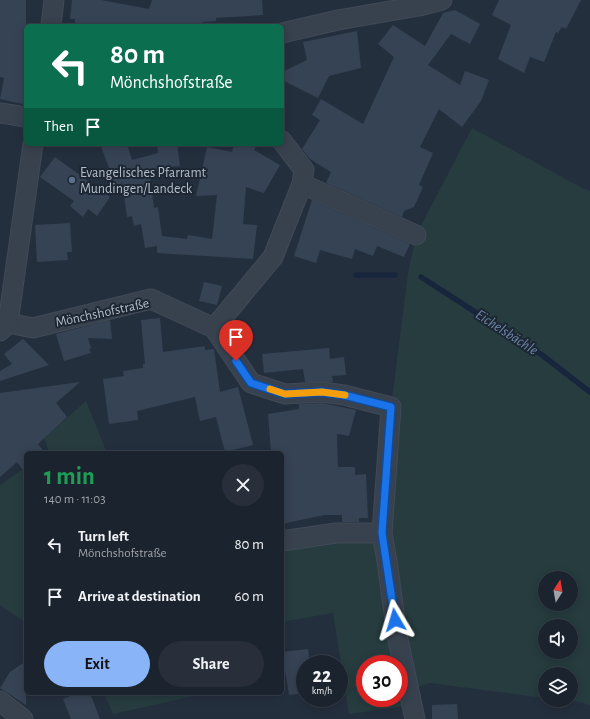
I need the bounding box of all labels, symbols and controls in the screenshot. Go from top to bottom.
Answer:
icon: left [44,40,96,92]
text: 80 m [110,41,165,69]
text: Mönchshofstraße [110,74,233,92]
icon: arrive [82,116,104,138]
text: Then [44,119,74,134]
place label: Evangelisches Pfarramt Mundingen/Landeck [80,166,207,196]
marker: Evangelisches Pfarramt Mundingen/Landeck [67,175,77,185]
street label: Mönchshofstraße [54,296,150,330]
water label: Eichelsbächle [473,307,541,358]
pin [219,320,253,361]
icon: arrive [225,326,247,348]
button: close [222,464,264,506]
text: 1 min [44,465,95,489]
text: 140 m · 11:03 [44,493,106,506]
text: Turn left [78,529,129,544]
icon: left [44,534,66,556]
text: 80 m [234,537,264,552]
text: Mönchshofstraße [78,547,167,560]
north arrow [538,571,578,611]
map controls [538,571,578,707]
icon: arrive [44,586,66,608]
text: Arrive at destination [78,589,201,604]
text: 60 m [235,589,264,604]
position arrow [374,599,416,641]
button: sound [538,619,578,659]
button: Exit [44,641,150,687]
button: Share [158,641,264,687]
speed limit sign: 30 [356,655,408,707]
text: 22 [313,666,331,686]
button: layers [538,667,578,707]
text: km/h [312,686,332,696]

